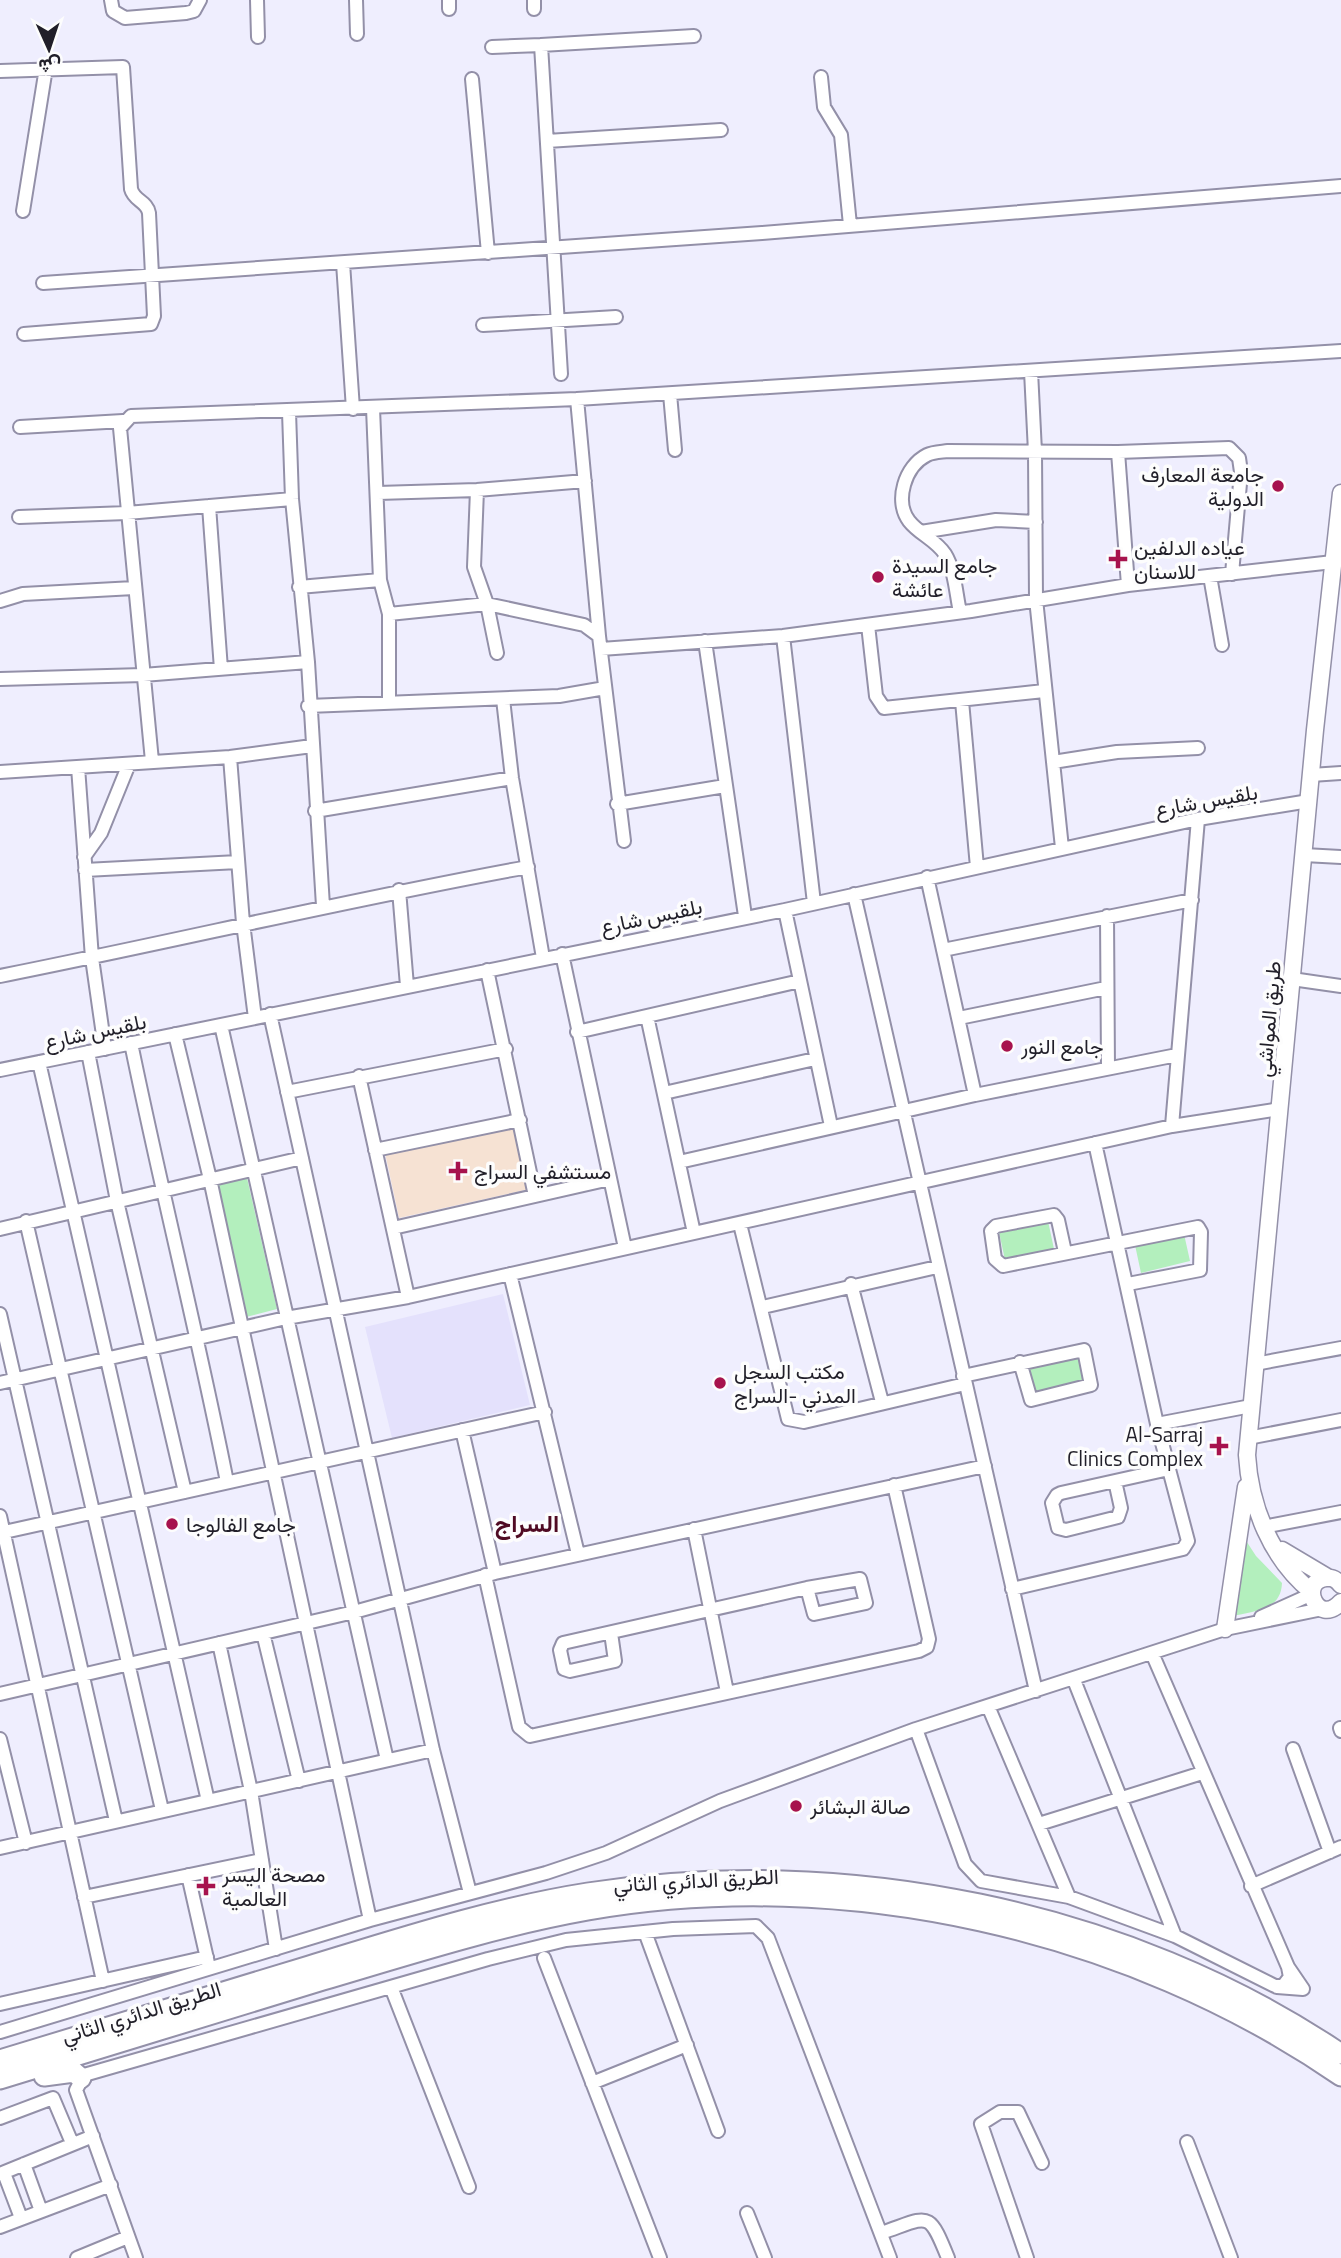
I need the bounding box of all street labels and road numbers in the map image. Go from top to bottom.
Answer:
street label: بلقيس شارع [1152,775,1260,825]
street label: بلقيس شارع [597,890,705,942]
street label: طريق المواشي [1247,960,1291,1079]
street label: بلقيس شارع [41,1005,149,1057]
street label: الطريق الدائري الثاني [612,1860,780,1902]
street label: الطريق الدائري الثاني [57,1972,225,2053]

